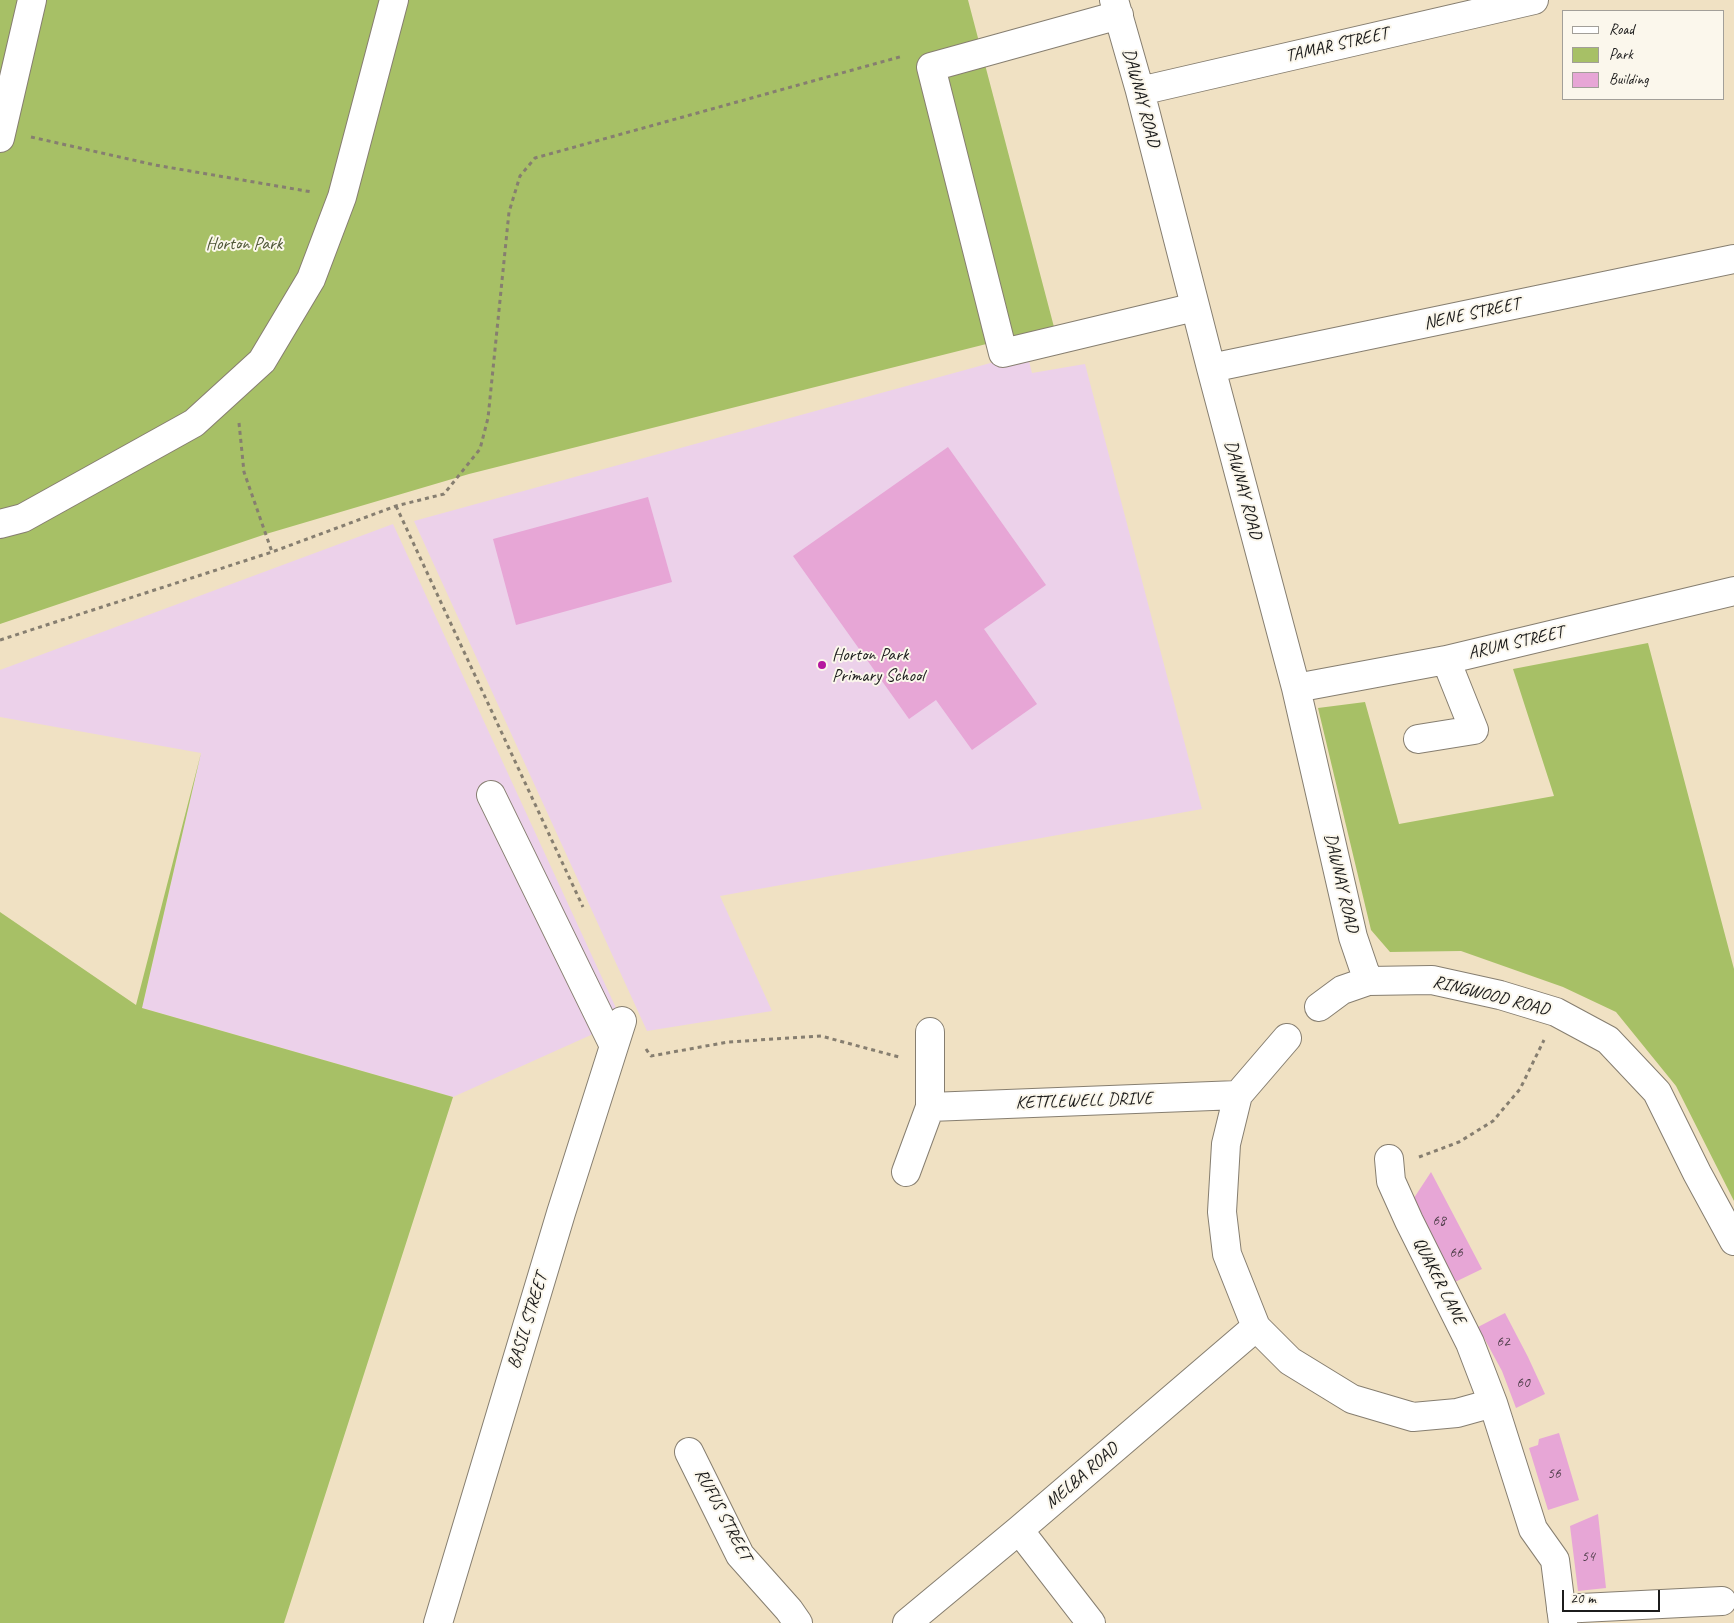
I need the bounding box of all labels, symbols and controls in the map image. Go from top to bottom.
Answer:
legend [1562,10,1724,100]
text: Road [1609,20,1634,39]
street label: TAMAR STREET [1284,23,1390,67]
text: Park [1609,45,1633,64]
street label: DAWNAY ROAD [1117,46,1165,150]
text: Building [1609,70,1648,89]
park label: Horton Park [206,233,282,255]
street label: NENE STREET [1422,293,1522,335]
street label: DAWNAY ROAD [1219,438,1267,542]
street label: ARUM STREET [1466,622,1566,664]
place label: Horton Park Primary School [832,644,924,686]
marker: Horton Park Primary School [816,659,828,671]
street label: DAWNAY ROAD [1319,831,1363,935]
street label: RINGWOOD ROAD [1431,971,1551,1021]
street label: KETTLEWELL DRIVE [1015,1088,1153,1114]
house number: 68 [1432,1212,1446,1230]
street label: QUAKER LANE [1408,1234,1470,1328]
house number: 66 [1449,1244,1463,1262]
street label: BASIL STREET [503,1271,553,1371]
house number: 62 [1496,1333,1510,1351]
house number: 60 [1516,1374,1530,1392]
street label: MELBA ROAD [1041,1438,1123,1514]
street label: RUFUS STREET [690,1465,756,1565]
house number: 56 [1547,1465,1561,1483]
house number: 54 [1581,1548,1595,1566]
scale bar [1564,1580,1662,1612]
text: 20 m [1570,1589,1596,1608]

